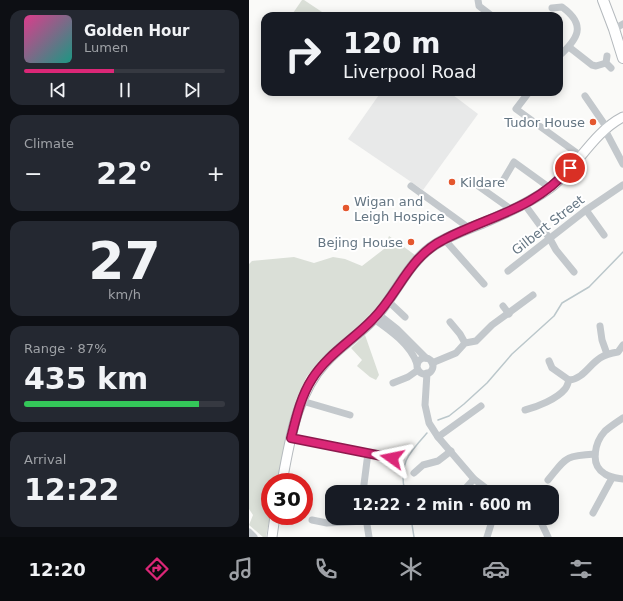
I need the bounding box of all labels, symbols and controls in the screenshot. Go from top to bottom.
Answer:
text: Golden Hour [84,22,190,40]
text: 120 m [343,27,440,60]
icon: right [277,28,329,80]
text: Lumen [84,40,128,55]
text: Liverpool Road [343,61,477,82]
icon: previous [47,79,69,101]
icon: pause [114,79,136,101]
icon: next [181,79,203,101]
place label: Tudor House [503,115,585,130]
marker: Tudor House [588,117,598,127]
text: Climate [24,136,74,151]
pin [553,151,587,185]
text: 22° [96,156,153,191]
icon: arrive [559,157,581,179]
text: − [24,161,42,186]
text: + [207,161,225,186]
place label: Kildare [460,175,505,190]
marker: Kildare [447,177,457,187]
street label: Gilbert Street [509,192,587,258]
place label: Wigan and Leigh Hospice [354,194,445,224]
marker: Wigan and Leigh Hospice [341,203,351,213]
text: 27 [88,231,161,291]
place label: Bejing House [317,235,403,250]
marker: Bejing House [406,237,416,247]
text: km/h [108,287,141,302]
text: Range · 87% [24,341,107,356]
text: 435 km [24,361,148,396]
position arrow [371,437,413,479]
text: Arrival [24,452,66,467]
text: 12:22 [24,472,120,507]
speed limit sign: 30 [261,473,313,525]
text: 12:22 · 2 min · 600 m [352,496,532,514]
icon: directions [143,555,171,583]
icon: music [227,555,255,583]
icon: phone [312,555,340,583]
icon: climate [397,555,425,583]
icon: car [482,555,510,583]
icon: filters [567,555,595,583]
text: 12:20 [28,559,86,580]

